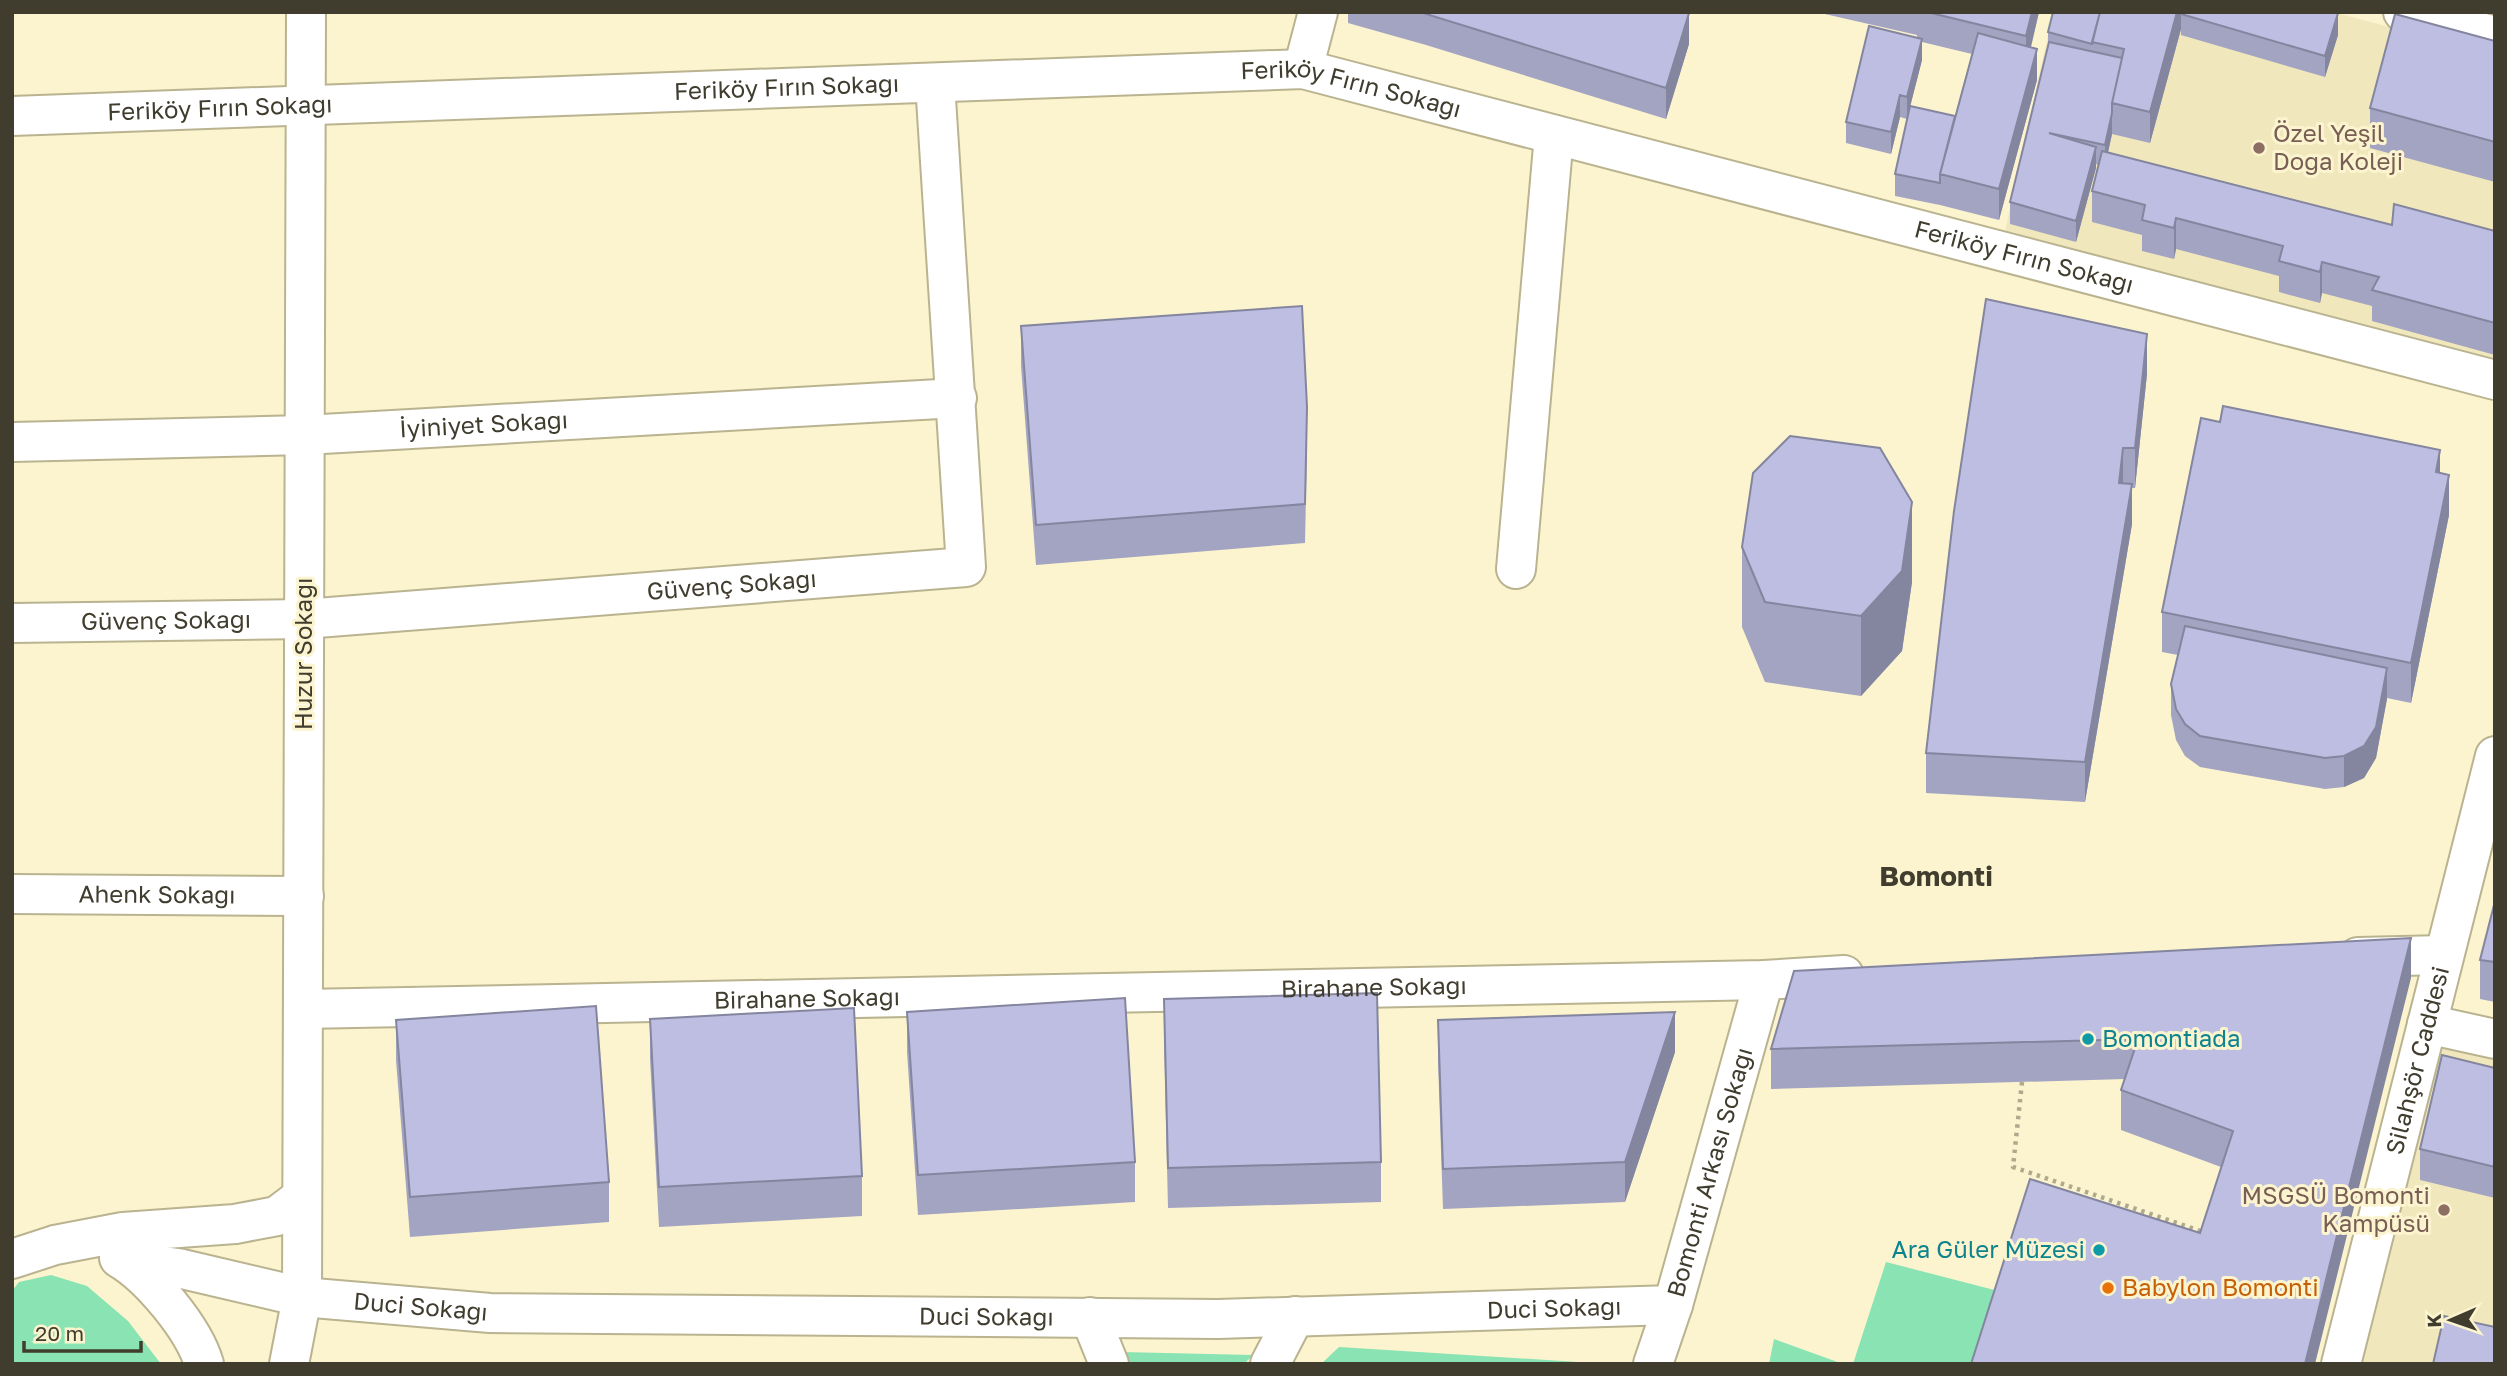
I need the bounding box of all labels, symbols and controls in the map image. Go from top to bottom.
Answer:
street label: Feriköy Fırın Sokağı [1240,52,1465,123]
street label: Feriköy Fırın Sokağı [673,68,900,105]
street label: Feriköy Fırın Sokağı [107,88,333,126]
place label: Özel Yeşil Doğa Koleji [2273,118,2403,175]
marker: Özel Yeşil Doğa Koleji [2251,140,2267,156]
street label: Feriköy Fırın Sokağı [1912,213,2137,298]
street label: İyiniyet Sokağı [398,404,569,443]
street label: Güvenç Sokağı [646,563,817,605]
street label: Huzur Sokağı [288,578,317,730]
street label: Güvenç Sokağı [81,604,251,635]
district label: Bomonti [1879,859,1993,892]
street label: Ahenk Sokağı [78,878,236,909]
street label: Silahşör Caddesi [2379,963,2454,1157]
street label: Birahane Sokağı [1280,970,1467,1003]
street label: Birahane Sokağı [714,981,900,1014]
place label: Bomontiada [2102,1023,2241,1052]
marker: Bomontiada [2080,1031,2096,1047]
street label: Bomonti Arkası Sokağı [1660,1044,1757,1300]
place label: MSGSÜ Bomonti Kampüsü [2242,1180,2430,1237]
marker: MSGSÜ Bomonti Kampüsü [2436,1202,2452,1218]
place label: Ara Güler Müzesi [1892,1234,2085,1263]
marker: Ara Güler Müzesi [2091,1242,2107,1258]
place label: Babylon Bomonti [2122,1272,2319,1301]
marker: Babylon Bomonti [2100,1280,2116,1296]
street label: Duci Sokağı [352,1285,489,1326]
north arrow [2416,1285,2486,1355]
street label: Duci Sokağı [1486,1291,1622,1324]
street label: Duci Sokağı [919,1301,1054,1331]
scale bar [24,1310,142,1354]
text: K [2422,1313,2445,1328]
text: 20 m [35,1320,84,1346]

